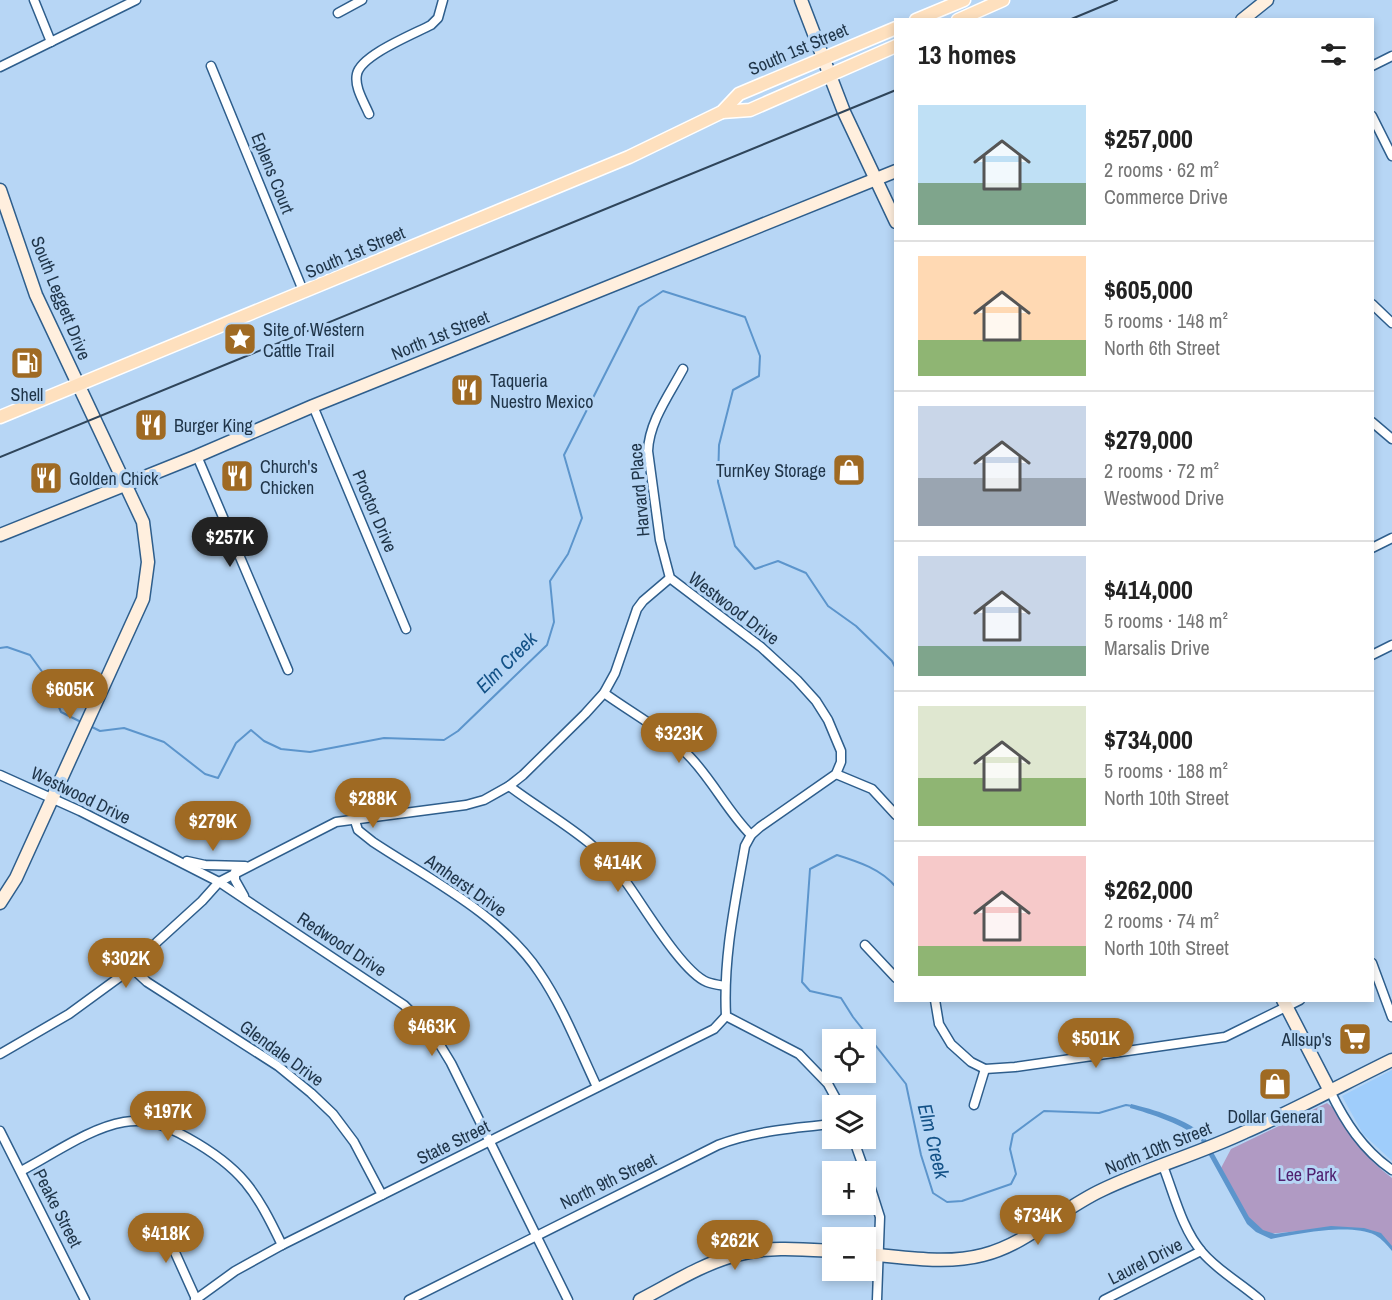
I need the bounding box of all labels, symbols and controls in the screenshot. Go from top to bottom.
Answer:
street label: South 1st Street [744,17,852,81]
text: 13 homes [918,37,1016,72]
icon: filters [1317,38,1350,71]
text: $257,000 [1104,121,1193,156]
street label: Eplens Court [245,129,301,217]
icon: home [966,129,1038,201]
text: 2 rooms · 62 m² [1104,156,1219,183]
text: Commerce Drive [1104,183,1228,210]
street label: South 1st Street [301,220,409,284]
street label: South Leggett Drive [25,232,97,364]
text: $605,000 [1104,272,1193,307]
icon: home [966,280,1038,352]
street label: North 1st Street [387,304,493,366]
text: 5 rooms · 148 m² [1104,307,1228,334]
place label: Site of Western Cattle Trail [263,317,364,363]
place icon: Site of Western Cattle Trail [222,321,258,357]
text: North 6th Street [1104,334,1220,361]
fuel station icon: Shell [9,345,45,381]
place label: Taqueria Nuestro Mexico [490,368,593,414]
restaurant icon: Taqueria Nuestro Mexico [449,372,485,408]
place label: Shell [11,382,43,407]
restaurant icon: Burger King [133,407,169,443]
place label: Burger King [174,413,254,438]
text: $279,000 [1104,422,1193,457]
icon: home [966,430,1038,502]
street label: Harvard Place [622,442,656,538]
shop icon: TurnKey Storage [831,452,867,488]
place label: Church's Chicken [260,454,318,500]
text: 2 rooms · 72 m² [1104,457,1219,484]
restaurant icon: Church's Chicken [219,458,255,494]
place label: TurnKey Storage [716,458,826,483]
restaurant icon: Golden Chick [28,460,64,496]
place label: Golden Chick [69,466,159,491]
street label: Proctor Drive [347,466,403,556]
text: Westwood Drive [1104,484,1224,511]
pin: $257K [188,517,272,568]
text: $257K [206,523,254,550]
street label: Westwood Drive [683,566,785,650]
text: $414,000 [1104,572,1193,607]
icon: home [966,580,1038,652]
text: 5 rooms · 148 m² [1104,607,1228,634]
water label: Elm Creek [469,625,543,699]
text: Marsalis Drive [1104,634,1210,661]
pin: $605K [28,669,112,720]
text: $605K [46,675,94,702]
pin: $323K [637,713,721,764]
text: $323K [655,719,703,746]
text: $734,000 [1104,722,1193,757]
icon: home [966,730,1038,802]
text: 5 rooms · 188 m² [1104,757,1228,784]
street label: Westwood Drive [27,760,135,830]
pin: $288K [331,778,415,829]
text: $288K [349,784,397,811]
text: North 10th Street [1104,784,1229,811]
pin: $279K [171,801,255,852]
text: $279K [189,807,237,834]
pin: $414K [576,842,660,893]
street label: Amherst Drive [419,847,512,922]
text: $414K [594,848,642,875]
text: $262,000 [1104,872,1193,907]
icon: home [966,880,1038,952]
street label: Redwood Drive [293,906,391,982]
text: 2 rooms · 74 m² [1104,907,1219,934]
text: North 10th Street [1104,934,1229,961]
pin: $302K [84,938,168,989]
text: $302K [102,944,150,971]
pin: $463K [390,1006,474,1057]
text: $463K [408,1012,456,1039]
street label: Glendale Drive [235,1014,329,1092]
pin: $501K [1054,1018,1138,1069]
supermarket icon: Allsup's [1337,1021,1373,1057]
text: $501K [1072,1024,1120,1051]
place label: Allsup's [1281,1027,1332,1052]
map controls [822,1029,876,1281]
button: locate [822,1029,876,1083]
shop icon: Dollar General [1257,1066,1293,1102]
pin: $197K [126,1091,210,1142]
button: layers [822,1095,876,1149]
text: $197K [144,1097,192,1124]
water label: Elm Creek [912,1101,957,1182]
place label: Dollar General [1227,1104,1323,1129]
street label: State Street [412,1114,494,1170]
street label: North 10th Street [1101,1115,1215,1181]
street label: North 9th Street [556,1147,660,1215]
button: + [822,1161,876,1215]
park label: Lee Park [1277,1162,1337,1187]
street label: Peake Street [27,1164,89,1252]
pin: $734K [996,1195,1080,1246]
text: $734K [1014,1201,1062,1228]
pin: $418K [124,1213,208,1264]
text: $418K [142,1219,190,1246]
pin: $262K [693,1220,777,1271]
text: $262K [711,1226,759,1253]
button: − [822,1227,876,1281]
street label: Laurel Drive [1104,1232,1186,1290]

